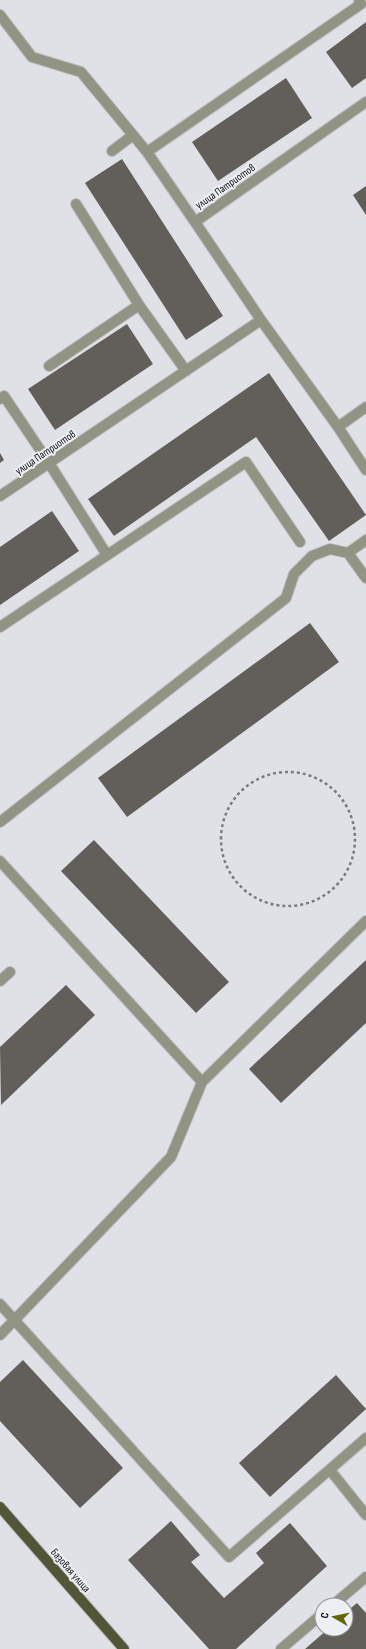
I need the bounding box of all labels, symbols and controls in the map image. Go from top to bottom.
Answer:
street label: улица Патриотов [193,161,258,212]
street label: улица Патриотов [13,427,78,477]
street label: Базовая улица [48,1546,93,1595]
north arrow [314,1597,354,1637]
text: С [318,1611,332,1619]

